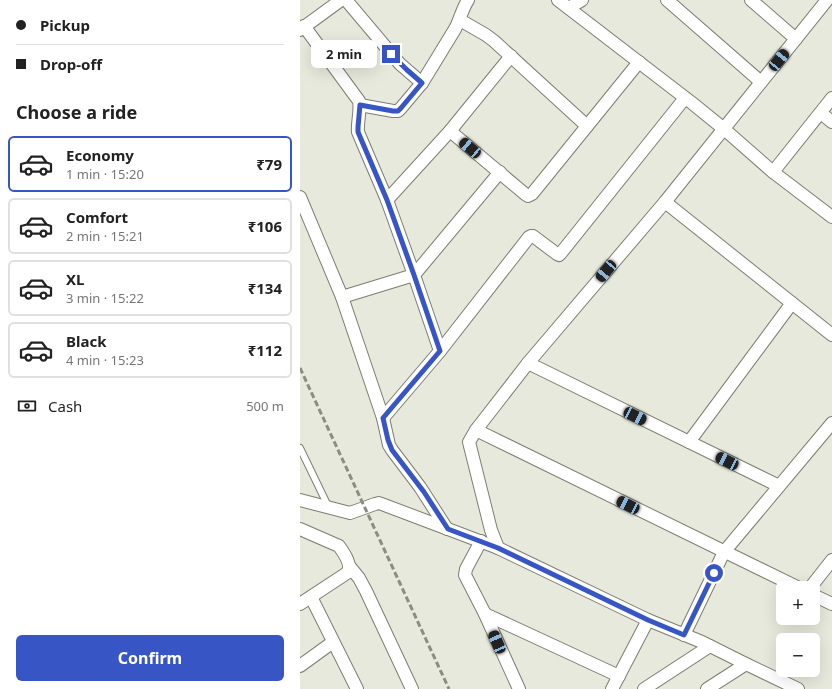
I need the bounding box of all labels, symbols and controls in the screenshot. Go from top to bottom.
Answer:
text: Pickup [40,15,90,35]
callout: 2 min [311,40,377,68]
text: 2 min [326,45,362,63]
route end [382,45,400,63]
car [767,47,791,73]
text: Drop-off [40,54,102,74]
text: Choose a ride [16,100,137,124]
car [457,136,483,160]
text: Economy [66,145,134,165]
icon: car [18,146,54,182]
text: ₹79 [256,154,282,174]
text: 1 min · 15:20 [66,165,144,183]
text: Comfort [66,207,128,227]
icon: car [18,208,54,244]
text: ₹106 [248,216,282,236]
text: 2 min · 15:21 [66,227,144,245]
car [594,258,618,284]
text: XL [66,269,84,289]
icon: car [18,270,54,306]
text: ₹134 [248,278,282,298]
text: 3 min · 15:22 [66,289,144,307]
text: Black [66,331,106,351]
icon: car [18,332,54,368]
text: ₹112 [248,340,282,360]
text: 4 min · 15:23 [66,351,144,369]
icon: cash [16,395,38,417]
text: Cash [48,396,82,416]
text: 500 m [246,397,284,415]
car [622,405,648,427]
car [714,450,740,472]
car [615,494,641,516]
route start [705,564,723,582]
map controls [776,581,820,677]
button: + [776,581,820,625]
car [487,629,507,655]
button: − [776,633,820,677]
button: Confirm [16,635,284,681]

